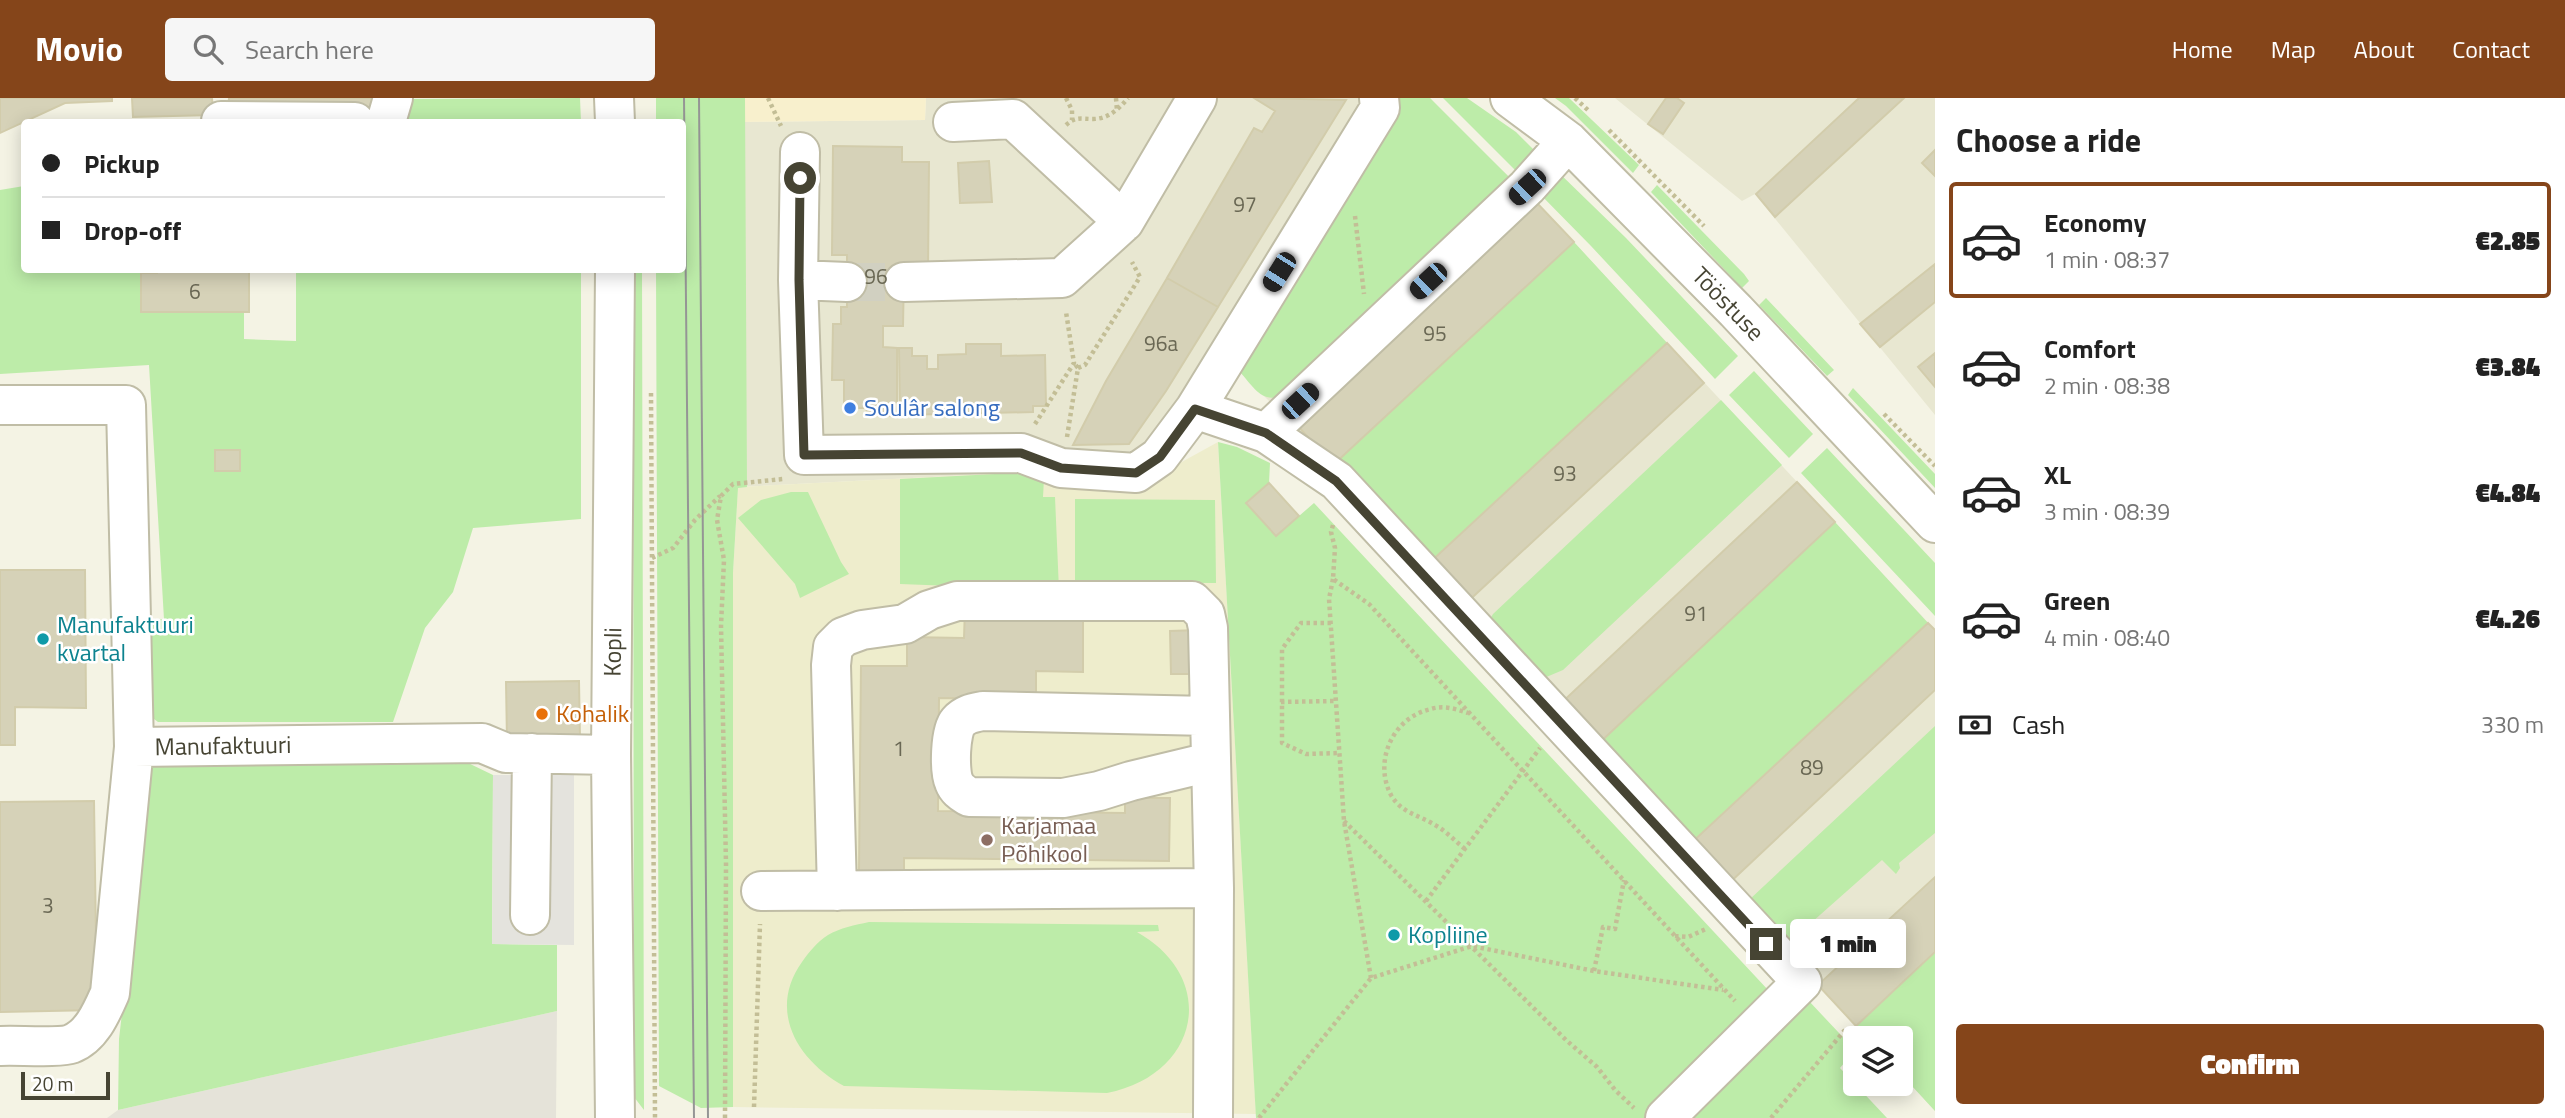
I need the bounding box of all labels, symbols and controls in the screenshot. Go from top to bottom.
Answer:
search box [165,18,655,81]
text: Movio [35,24,123,74]
icon: search [189,30,227,68]
text: Search here [245,30,374,69]
text: Home [2172,31,2233,67]
text: Map [2271,31,2316,67]
text: About [2354,31,2414,67]
text: Contact [2452,31,2530,67]
text: Choose a ride [1956,116,2141,164]
text: Pickup [84,144,160,183]
route start [784,162,816,194]
car [1505,165,1550,209]
house number: 97 [1233,188,1257,220]
text: Economy [2044,203,2146,242]
icon: car [1960,209,2023,272]
text: Drop-off [84,211,181,250]
text: €2.85 [2475,221,2540,260]
text: 1 min · 08:37 [2044,242,2170,277]
car [1259,249,1300,295]
street label: Tööstuse [1684,258,1773,349]
car [1406,259,1451,303]
house number: 96 [864,260,888,292]
house number: 6 [189,275,201,307]
house number: 95 [1423,317,1447,349]
house number: 96a [1144,327,1178,359]
text: Comfort [2044,329,2136,368]
icon: car [1960,335,2023,398]
text: €3.84 [2475,347,2540,386]
text: 2 min · 08:38 [2044,368,2170,403]
car [1278,379,1323,423]
place label: Soulâr salong [864,389,1000,425]
marker: Soulâr salong [842,400,858,416]
text: XL [2044,455,2071,494]
house number: 93 [1553,457,1577,489]
icon: car [1960,461,2023,524]
text: €4.84 [2475,473,2540,512]
text: 3 min · 08:39 [2044,494,2170,529]
text: Green [2044,581,2110,620]
icon: car [1960,587,2023,650]
house number: 91 [1684,597,1708,629]
text: €4.26 [2475,599,2540,638]
place label: Manufaktuuri kvartal [57,606,194,670]
text: 4 min · 08:40 [2044,620,2170,655]
street label: Kopli [594,627,630,677]
marker: Manufaktuuri kvartal [35,631,51,647]
place label: Kohalik [556,695,630,731]
text: Cash [2012,705,2065,744]
marker: Kohalik [534,706,550,722]
icon: cash [1956,706,1994,744]
text: 330 m [2481,707,2544,742]
street label: Manufaktuuri [154,726,292,764]
house number: 1 [893,732,905,764]
house number: 89 [1800,751,1824,783]
place label: Karjamaa Põhikool [1001,807,1096,871]
marker: Karjamaa Põhikool [979,832,995,848]
house number: 3 [42,889,54,921]
place label: Kopliine [1408,916,1488,952]
callout: 1 min [1790,920,1906,968]
text: 1 min [1819,926,1877,961]
marker: Kopliine [1386,927,1402,943]
route end [1750,928,1782,960]
button: Confirm [1956,1024,2544,1104]
map controls [1843,1026,1913,1096]
button: layers [1843,1026,1913,1096]
scale bar [21,1069,110,1101]
text: 20 m [32,1069,73,1098]

